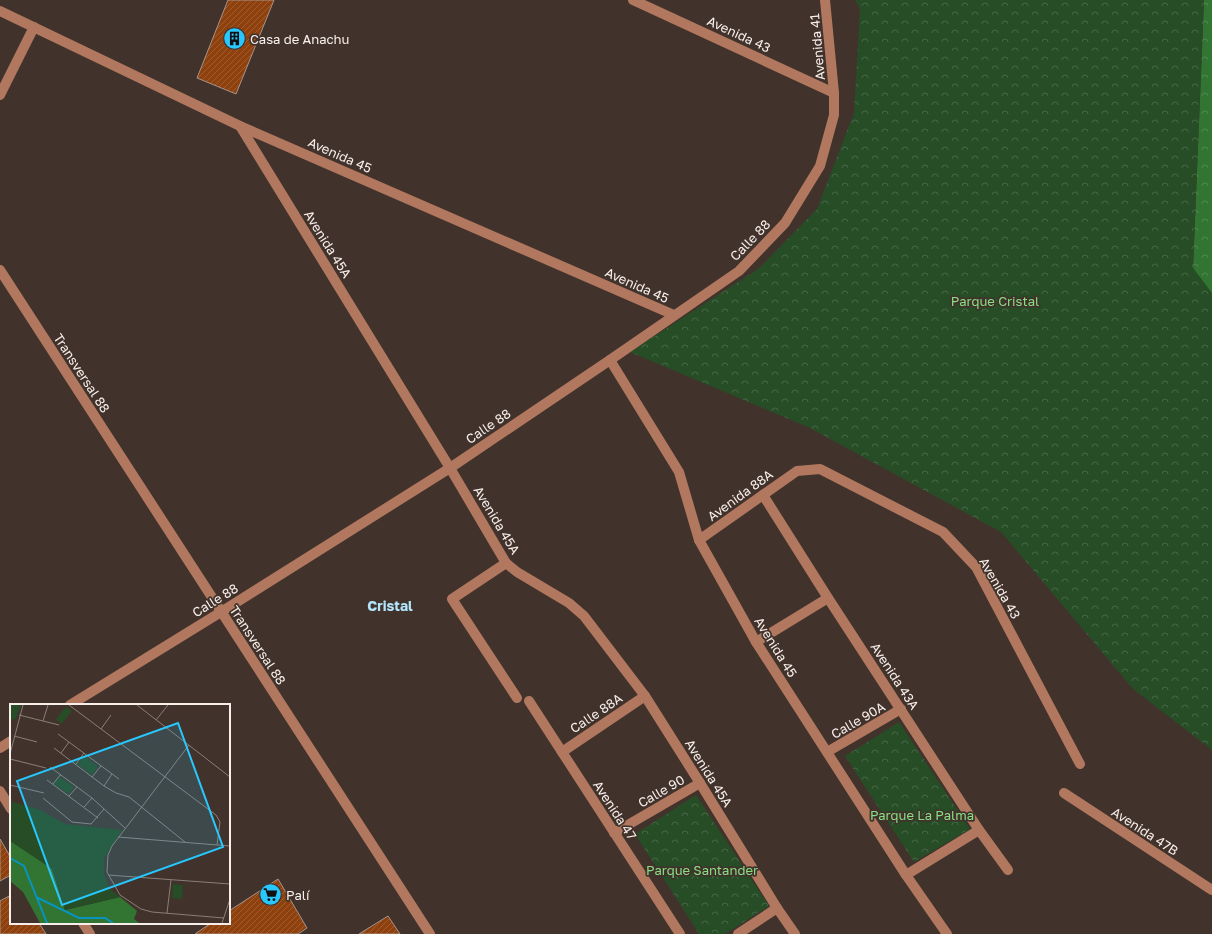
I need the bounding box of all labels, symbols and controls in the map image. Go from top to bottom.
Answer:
street label: Avenida 43 [705,12,773,56]
street label: Avenida 41 [806,13,828,81]
building icon: Casa de Anachu [222,26,248,52]
place label: Casa de Anachu [250,31,349,47]
street label: Avenida 45 [306,134,374,176]
street label: Avenida 45A [301,207,355,281]
street label: Calle 88 [727,216,774,264]
street label: Avenida 45 [603,264,671,306]
park label: Parque Cristal [951,293,1039,309]
street label: Transversal 88 [50,330,114,416]
street label: Calle 88 [462,405,514,447]
street label: Avenida 88A [704,466,776,524]
street label: Avenida 45A [470,483,524,557]
street label: Avenida 43 [976,555,1024,621]
street label: Calle 88 [189,580,241,620]
district label: Cristal [367,597,413,614]
street label: Transversal 88 [226,602,290,688]
street label: Avenida 45 [751,614,801,680]
street label: Avenida 43A [867,639,923,713]
street label: Calle 88A [567,690,625,736]
street label: Calle 90A [828,698,888,742]
inset map [10,704,230,924]
street label: Avenida 45A [682,736,736,810]
street label: Calle 90 [635,771,687,811]
street label: Avenida 47 [590,777,640,843]
street label: Avenida 47B [1109,804,1182,859]
park label: Parque La Palma [870,807,974,823]
park label: Parque Santander [646,862,758,878]
supermarket icon: Palí [257,882,283,908]
place label: Palí [286,887,311,903]

